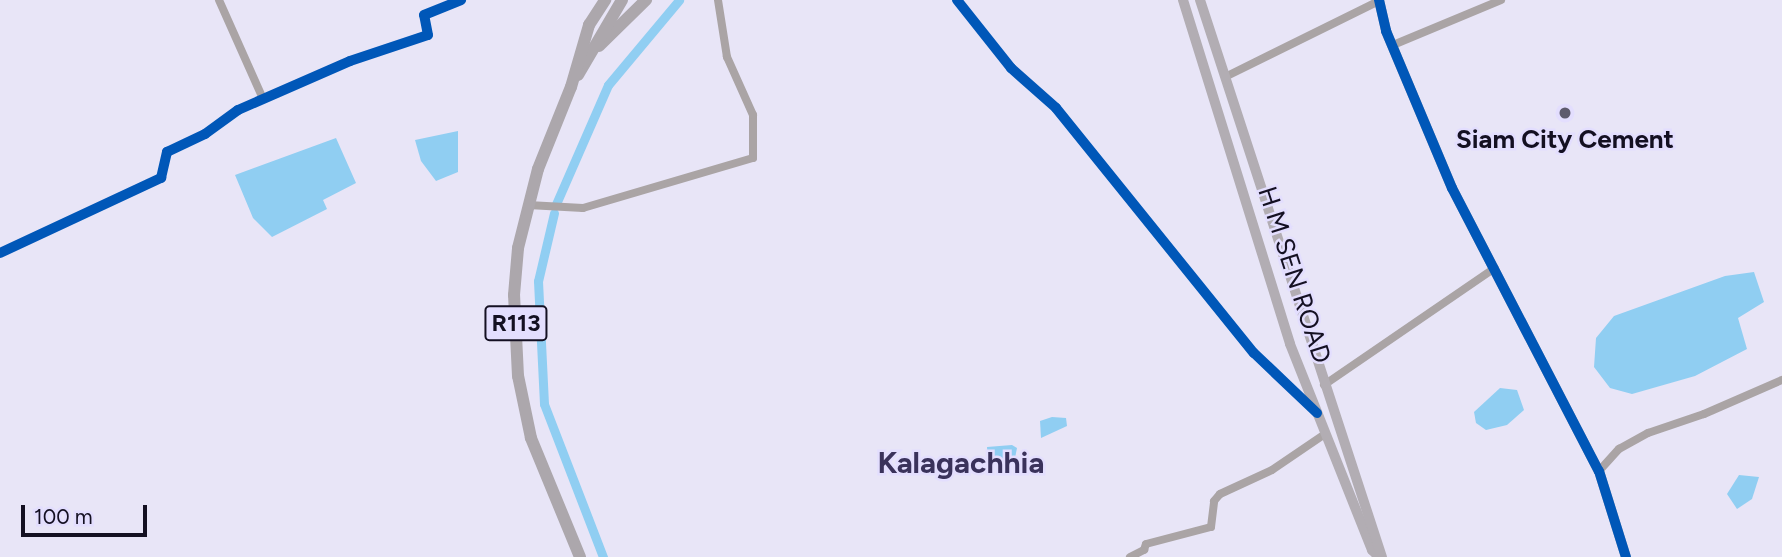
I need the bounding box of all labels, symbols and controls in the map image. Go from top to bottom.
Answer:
marker: Siam City Cement [1557,105,1573,121]
place label: Siam City Cement [1456,124,1674,156]
street label: H M SEN ROAD [1251,183,1337,367]
road number: R113 [483,302,549,344]
district label: Kalagachhia [878,445,1044,481]
scale bar [24,490,150,534]
text: 100 m [34,504,93,529]

